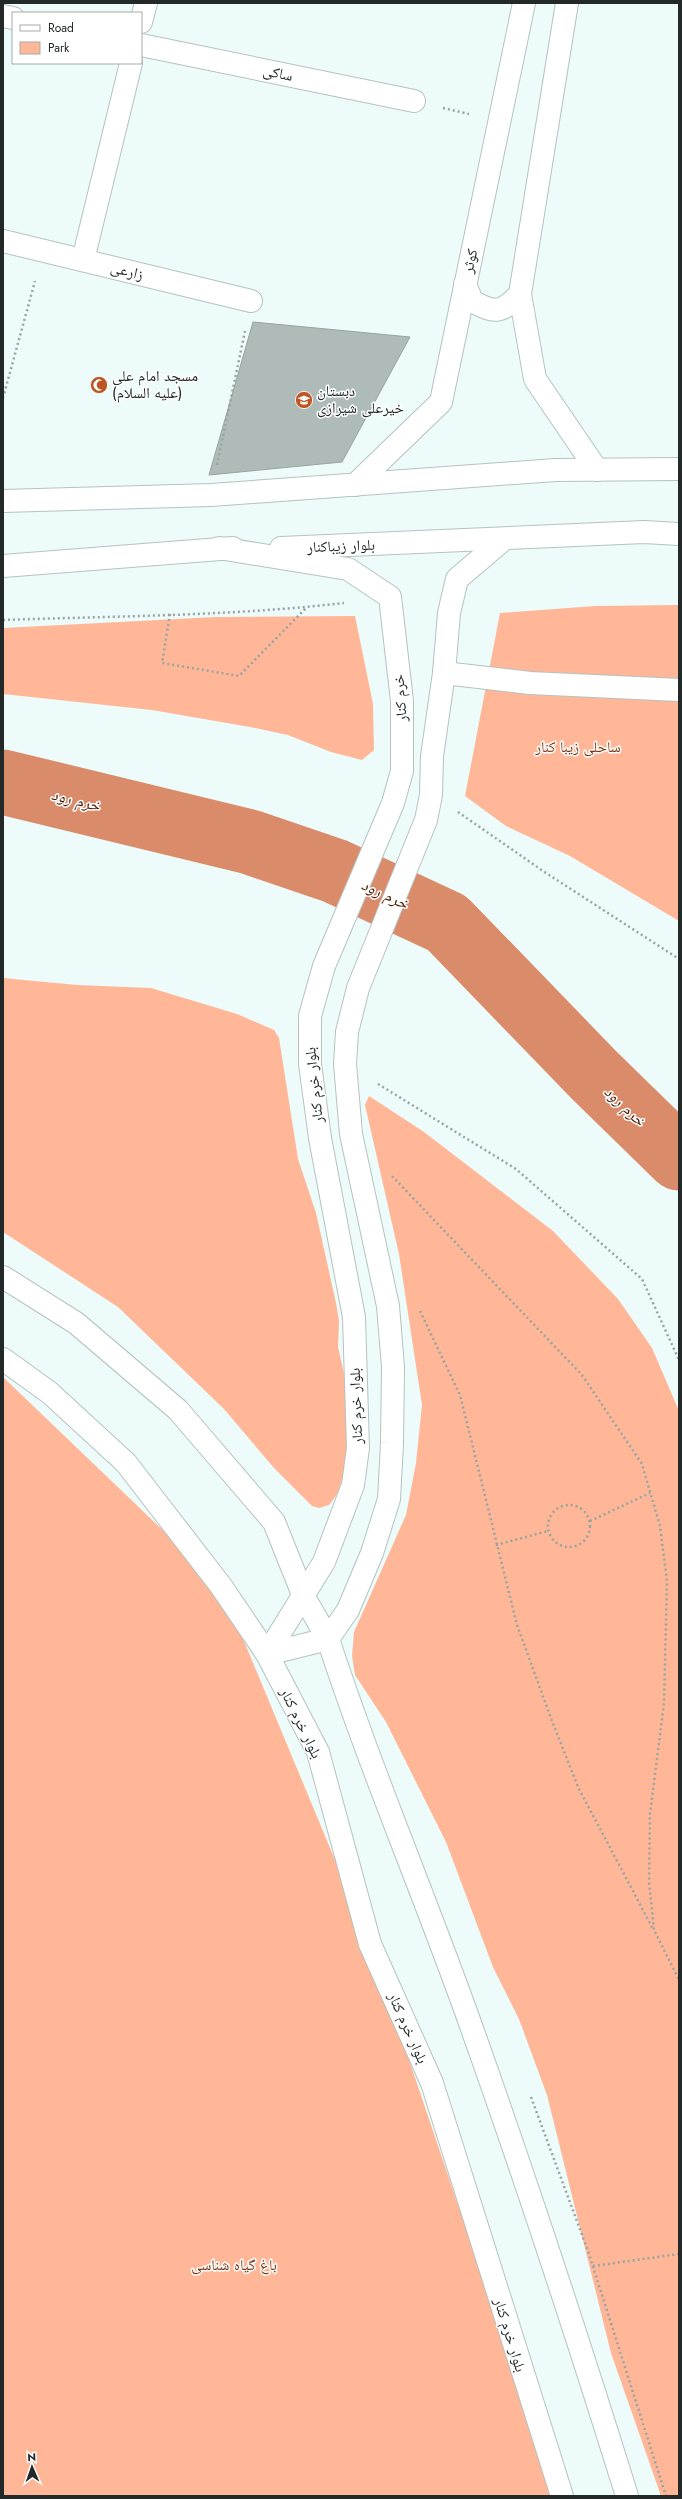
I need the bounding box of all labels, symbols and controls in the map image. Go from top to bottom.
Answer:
legend [12,12,142,64]
text: Road [48,19,74,37]
text: Park [48,39,70,57]
street label: ساکی [261,59,295,87]
street label: کوثر [456,247,483,276]
street label: زارعی [108,256,146,286]
place label: مسجد امام علی (علیه السلام) [112,365,198,404]
mosque icon: مسجد امام علی (علیه السلام) [89,375,109,395]
place label: دبستان خیرعلی شیرازی [317,380,404,419]
school or university icon: دبستان خیرعلی شیرازی [294,390,314,410]
street label: بلوار زیباکنار [306,534,375,558]
street label: خرم کنار [387,673,413,724]
park label: ساحلی زیبا کنار [534,736,621,758]
water label: خرم رود [49,783,104,817]
water label: خرم رود [358,873,413,915]
street label: بلوار خرم کنار [299,1046,329,1125]
water label: خرم رود [599,1081,651,1132]
street label: بلوار خرم کنار [344,1367,368,1446]
street label: بلوار خرم کنار [274,1683,328,1762]
street label: بلوار خرم کنار [382,1988,434,2067]
park label: باغ گیاه شناسی [191,2254,277,2276]
street label: بلوار خرم کنار [488,2294,532,2375]
north arrow [12,2447,52,2487]
text: N [27,2449,36,2465]

